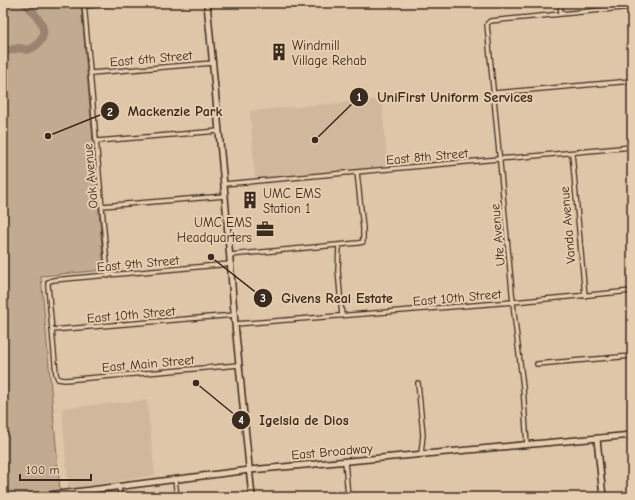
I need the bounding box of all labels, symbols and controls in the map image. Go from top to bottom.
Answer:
place label: Windmill Village Rehab [292,38,367,68]
building icon: Windmill Village Rehab [269,42,289,62]
street label: East 6th Street [109,47,194,70]
callout: UniFirst Uniform Services [349,84,541,110]
text: UniFirst Uniform Services [377,89,533,106]
text: 1 [357,90,362,104]
callout: Mackenzie Park [100,98,231,124]
text: Mackenzie Park [128,103,223,120]
text: 2 [107,105,113,119]
street label: Oak Avenue [80,142,101,209]
street label: East 8th Street [385,145,470,168]
street label: Vanda Avenue [557,185,578,264]
place label: UMC EMS Station 1 [263,186,321,216]
building icon: UMC EMS Station 1 [240,190,260,210]
street label: Ute Avenue [487,203,508,267]
place label: UMC EMS Headquarters [177,215,252,245]
office icon: UMC EMS Headquarters [255,219,275,239]
street label: East 9th Street [96,252,181,275]
callout: Givens Real Estate [253,285,400,311]
street label: East 10th Street [412,286,503,309]
text: Givens Real Estate [281,290,393,307]
text: 3 [260,291,266,305]
street label: East 10th Street [86,303,177,326]
street label: East Main Street [101,352,196,375]
callout: Igelsia de Dios [231,407,357,433]
text: Igelsia de Dios [259,412,349,429]
text: 4 [238,413,244,427]
street label: East Broadway [291,440,373,463]
scale bar [20,456,91,482]
text: 100 m [26,463,59,477]

